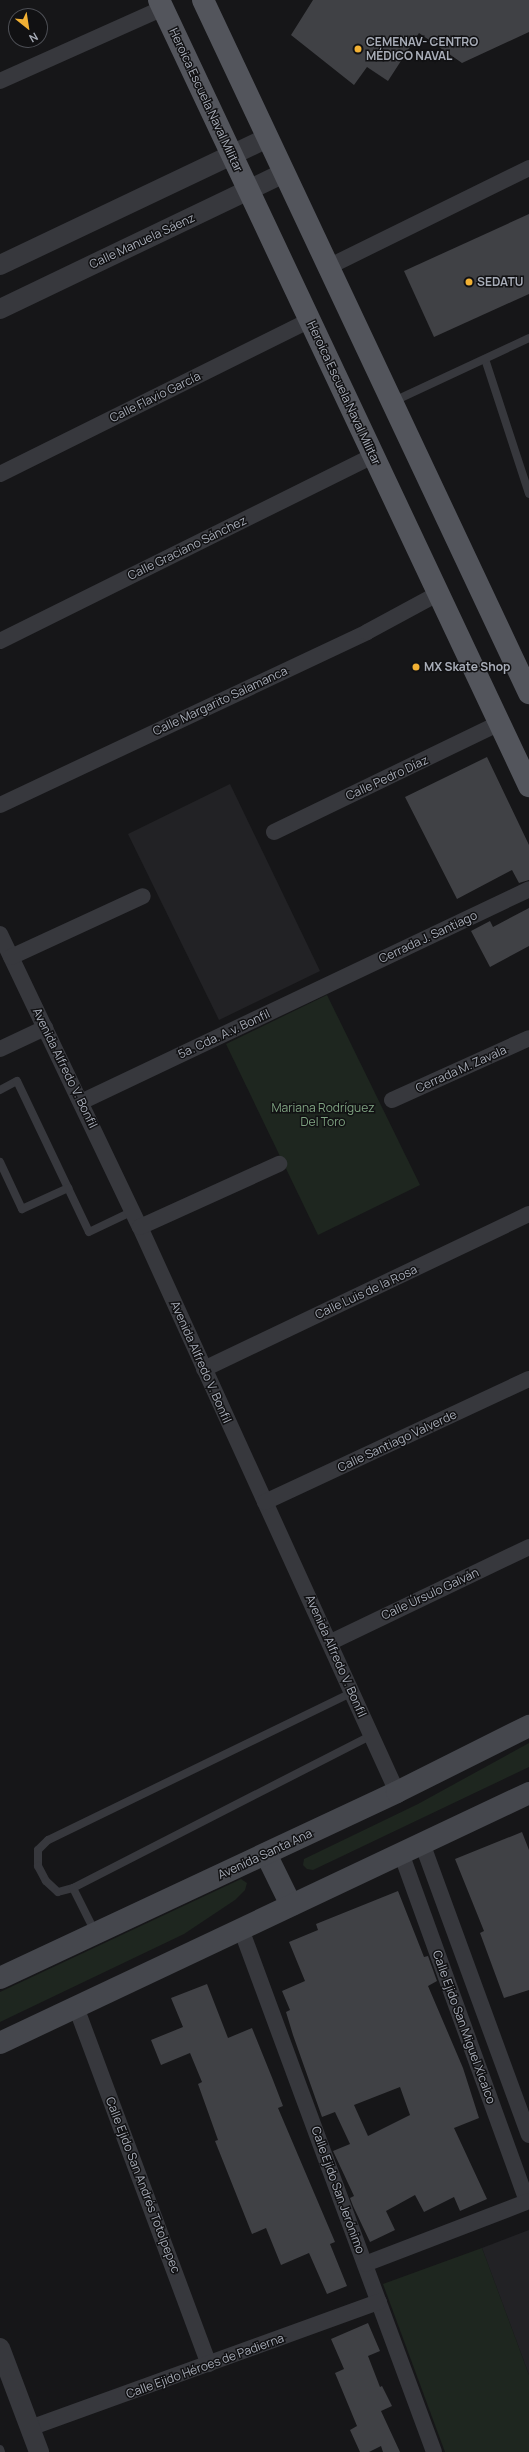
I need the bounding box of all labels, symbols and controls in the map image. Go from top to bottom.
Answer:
north arrow [8,8,48,48]
street label: Heroica Escuela Naval Militar [166,26,246,174]
text: N [27,29,41,46]
place label: CEMENAV- CENTRO MÉDICO NAVAL [366,35,478,63]
marker: CEMENAV- CENTRO MÉDICO NAVAL [353,44,363,54]
street label: Calle Manuela Sáenz [87,210,197,272]
place label: SEDATU [477,275,523,289]
marker: SEDATU [464,277,474,287]
street label: Heroica Escuela Naval Militar [304,319,384,467]
street label: Calle Flavio García [107,369,203,425]
street label: Calle Graciano Sánchez [125,513,249,583]
place label: MX Skate Shop [424,660,510,674]
marker: MX Skate Shop [411,662,421,672]
street label: Calle Margarito Salamanca [150,663,290,739]
street label: Calle Pedro Díaz [344,753,430,803]
street label: Cerrada J. Santiago [377,908,479,966]
street label: Avenida Alfredo V. Bonfil [30,1006,100,1130]
street label: 5a. Cda. A.v. Bonfil [176,1006,272,1062]
street label: Cerrada M. Zavala [413,1042,509,1096]
park label: Mariana Rodríguez Del Toro [271,1101,375,1129]
street label: Calle Luis de la Rosa [313,1262,419,1322]
street label: Avenida Alfredo V. Bonfil [168,1299,234,1425]
street label: Calle Santiago Valverde [335,1407,459,1475]
street label: Calle Úrsulo Galván [379,1565,481,1623]
street label: Avenida Alfredo V. Bonfil [303,1593,369,1719]
street label: Avenida Santa Ana [216,1826,314,1882]
street label: Calle Ejido San Miguel Xicalco [430,1948,498,2106]
street label: Calle Ejido San Andrés Totolpepec [103,2095,183,2275]
street label: Calle Ejido San Jerónimo [308,2125,368,2255]
street label: Calle Ejido Héroes de Padierna [124,2331,286,2401]

